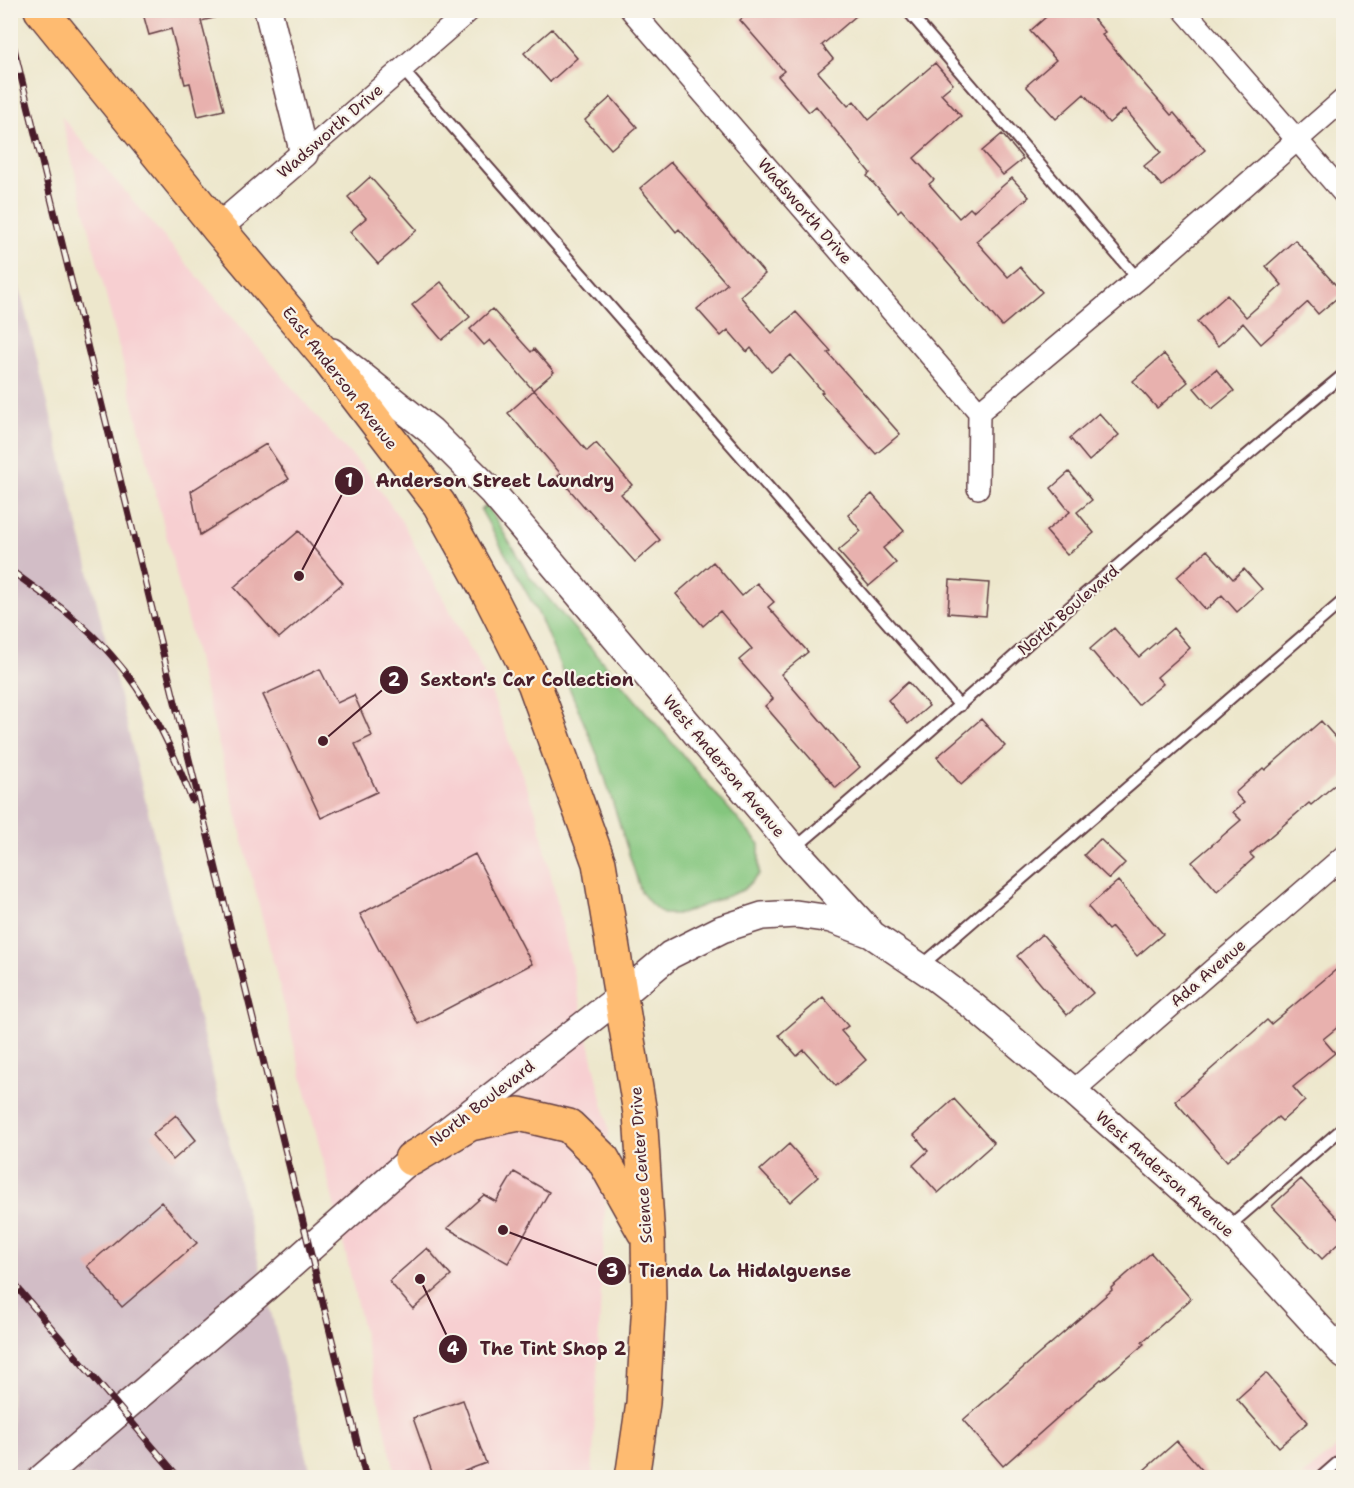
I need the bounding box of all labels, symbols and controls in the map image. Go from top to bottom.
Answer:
street label: Wadsworth Drive [273,79,387,183]
street label: Wadsworth Drive [753,154,857,268]
street label: East Anderson Avenue [278,302,402,454]
callout: Anderson Street Laundry [334,463,626,499]
text: 1 [345,469,353,493]
text: Anderson Street Laundry [376,469,614,493]
street label: North Boulevard [1013,560,1123,660]
callout: Sexton's Car Collection [379,662,646,698]
text: 2 [388,668,401,692]
text: Sexton's Car Collection [420,668,634,692]
street label: West Anderson Avenue [658,690,790,842]
street label: Ada Avenue [1166,934,1250,1012]
street label: North Boulevard [425,1055,539,1151]
street label: Science Center Drive [625,1086,657,1244]
street label: West Anderson Avenue [1091,1106,1239,1242]
callout: Tienda La Hidalguense [597,1253,863,1289]
text: 3 [606,1259,618,1283]
text: Tienda La Hidalguense [639,1259,852,1283]
callout: The Tint Shop 2 [438,1331,639,1367]
text: 4 [447,1337,460,1361]
text: The Tint Shop 2 [480,1337,627,1361]

